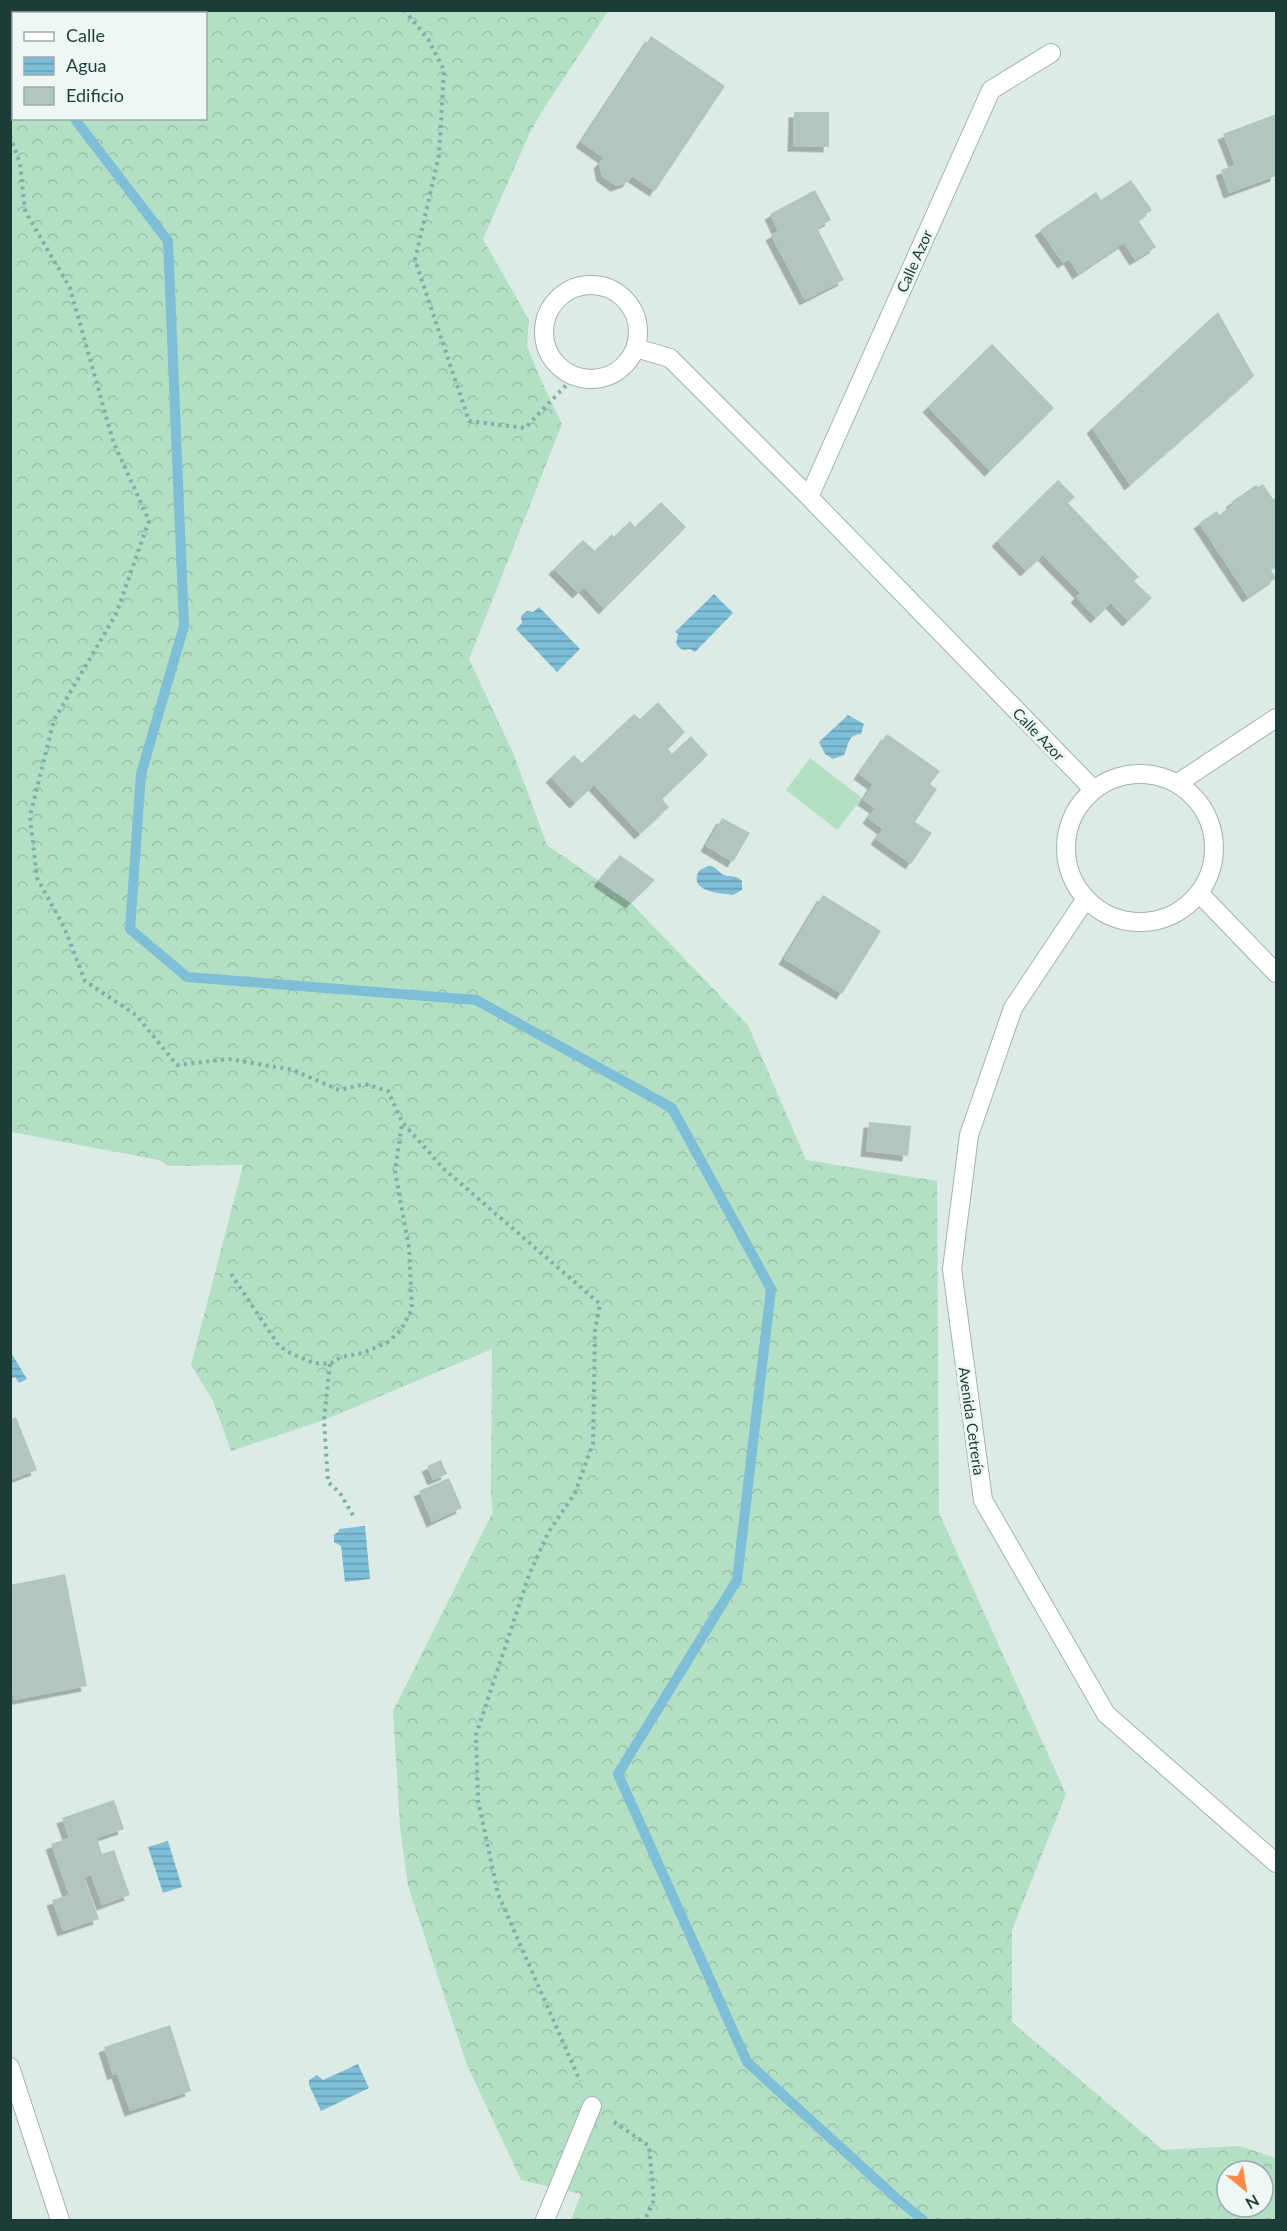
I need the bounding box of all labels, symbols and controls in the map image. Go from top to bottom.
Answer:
legend [12,12,207,120]
text: Calle [66,24,105,46]
text: Agua [66,54,107,76]
text: Edificio [66,84,124,106]
street label: Calle Azor [892,226,936,295]
street label: Calle Azor [1009,704,1069,765]
street label: Avenida Cetrería [955,1366,989,1476]
north arrow [1215,2159,1275,2219]
text: N [1243,2191,1263,2214]

